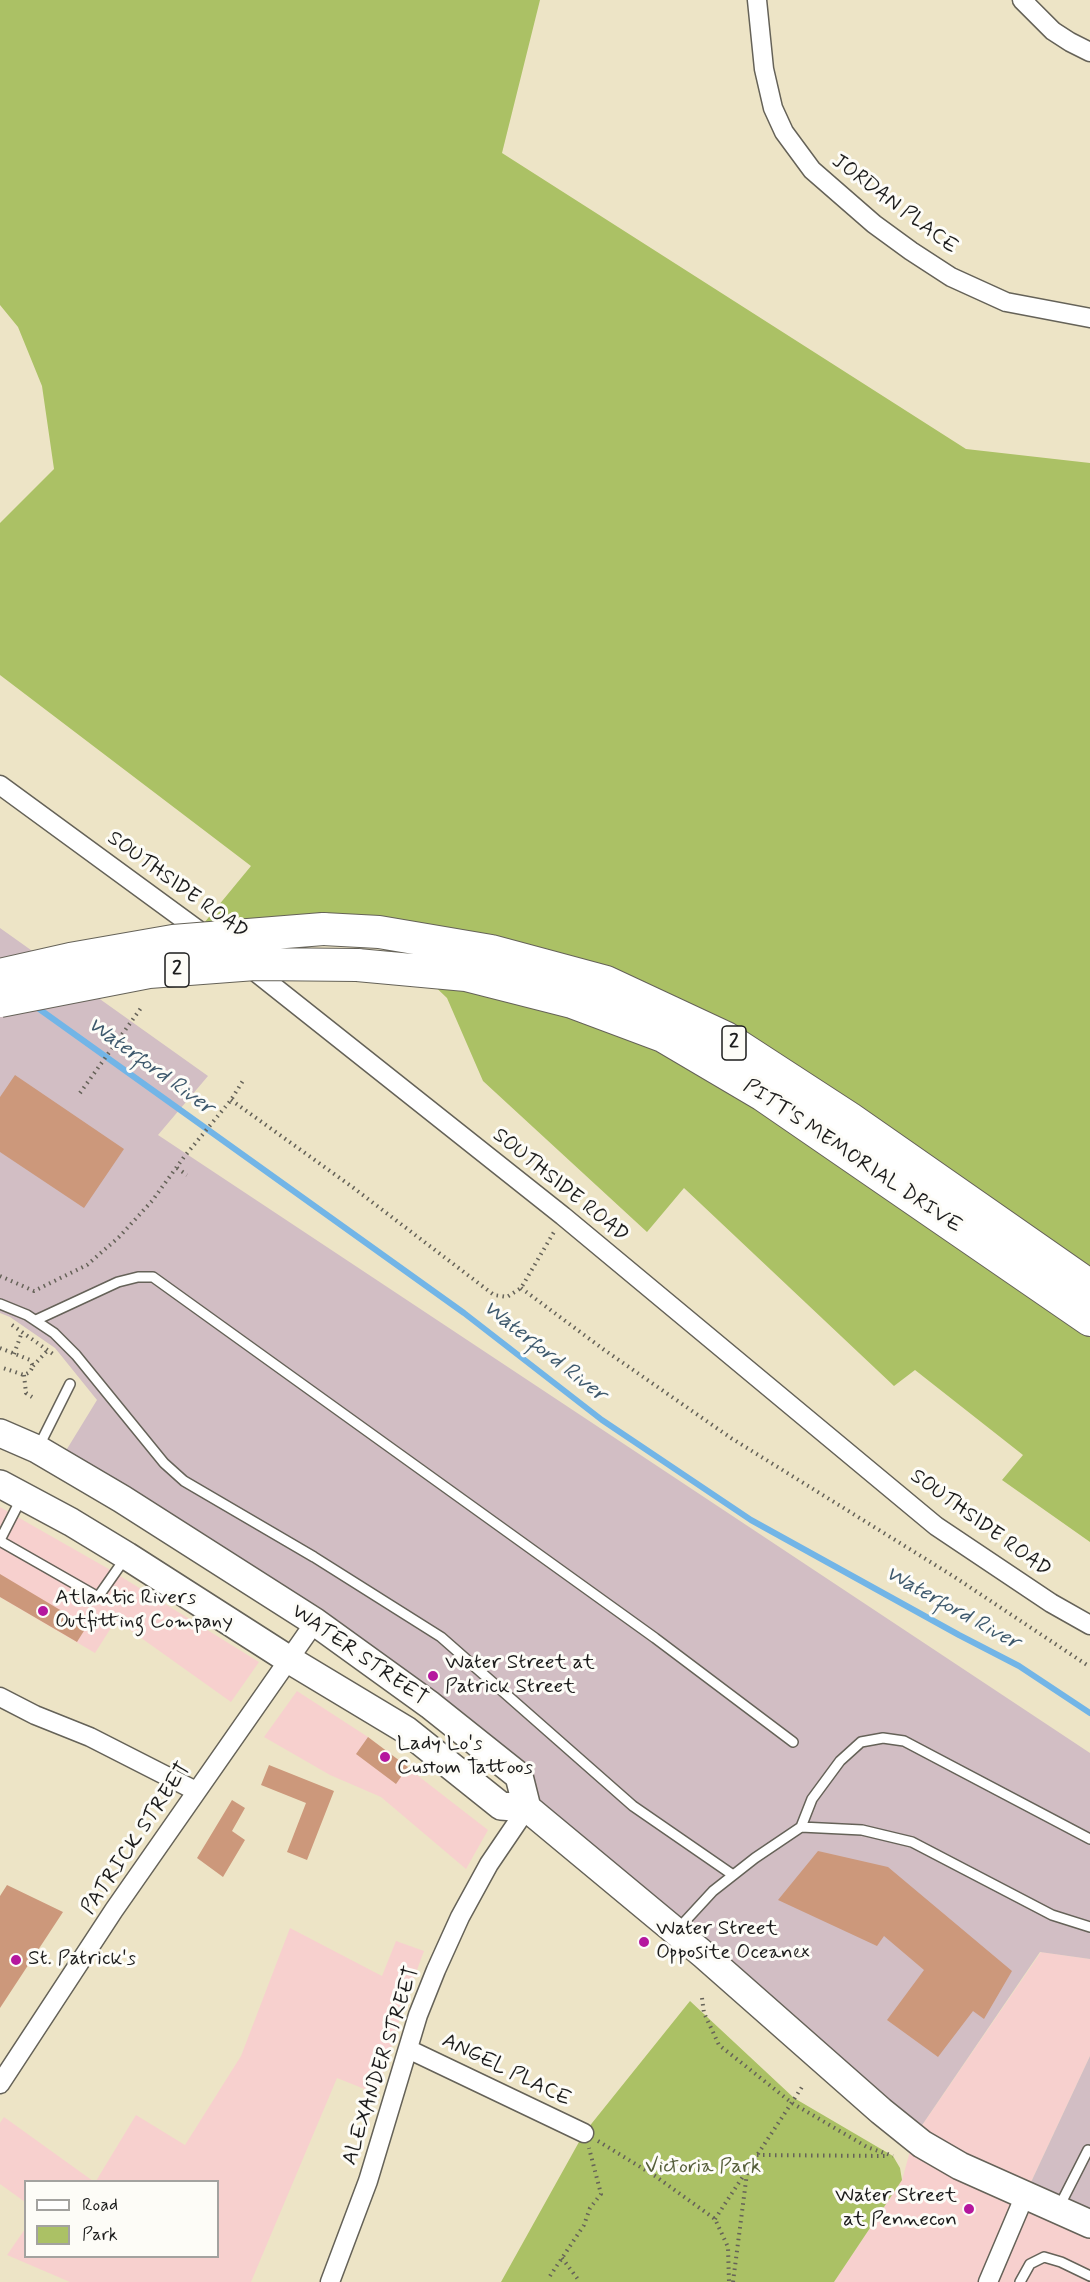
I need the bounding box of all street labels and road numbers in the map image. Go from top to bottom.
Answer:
street label: JORDAN PLACE [826,149,962,261]
street label: SOUTHSIDE ROAD [102,827,252,945]
road number: 2 [165,953,189,987]
road number: 2 [722,1026,746,1060]
street label: PITT'S MEMORIAL DRIVE [738,1074,966,1240]
street label: SOUTHSIDE ROAD [487,1123,633,1249]
street label: SOUTHSIDE ROAD [905,1465,1055,1583]
street label: WATER STREET [286,1600,432,1712]
street label: PATRICK STREET [77,1758,197,1920]
street label: ALEXANDER STREET [338,1964,426,2168]
street label: ANGEL PLACE [437,2029,575,2113]

